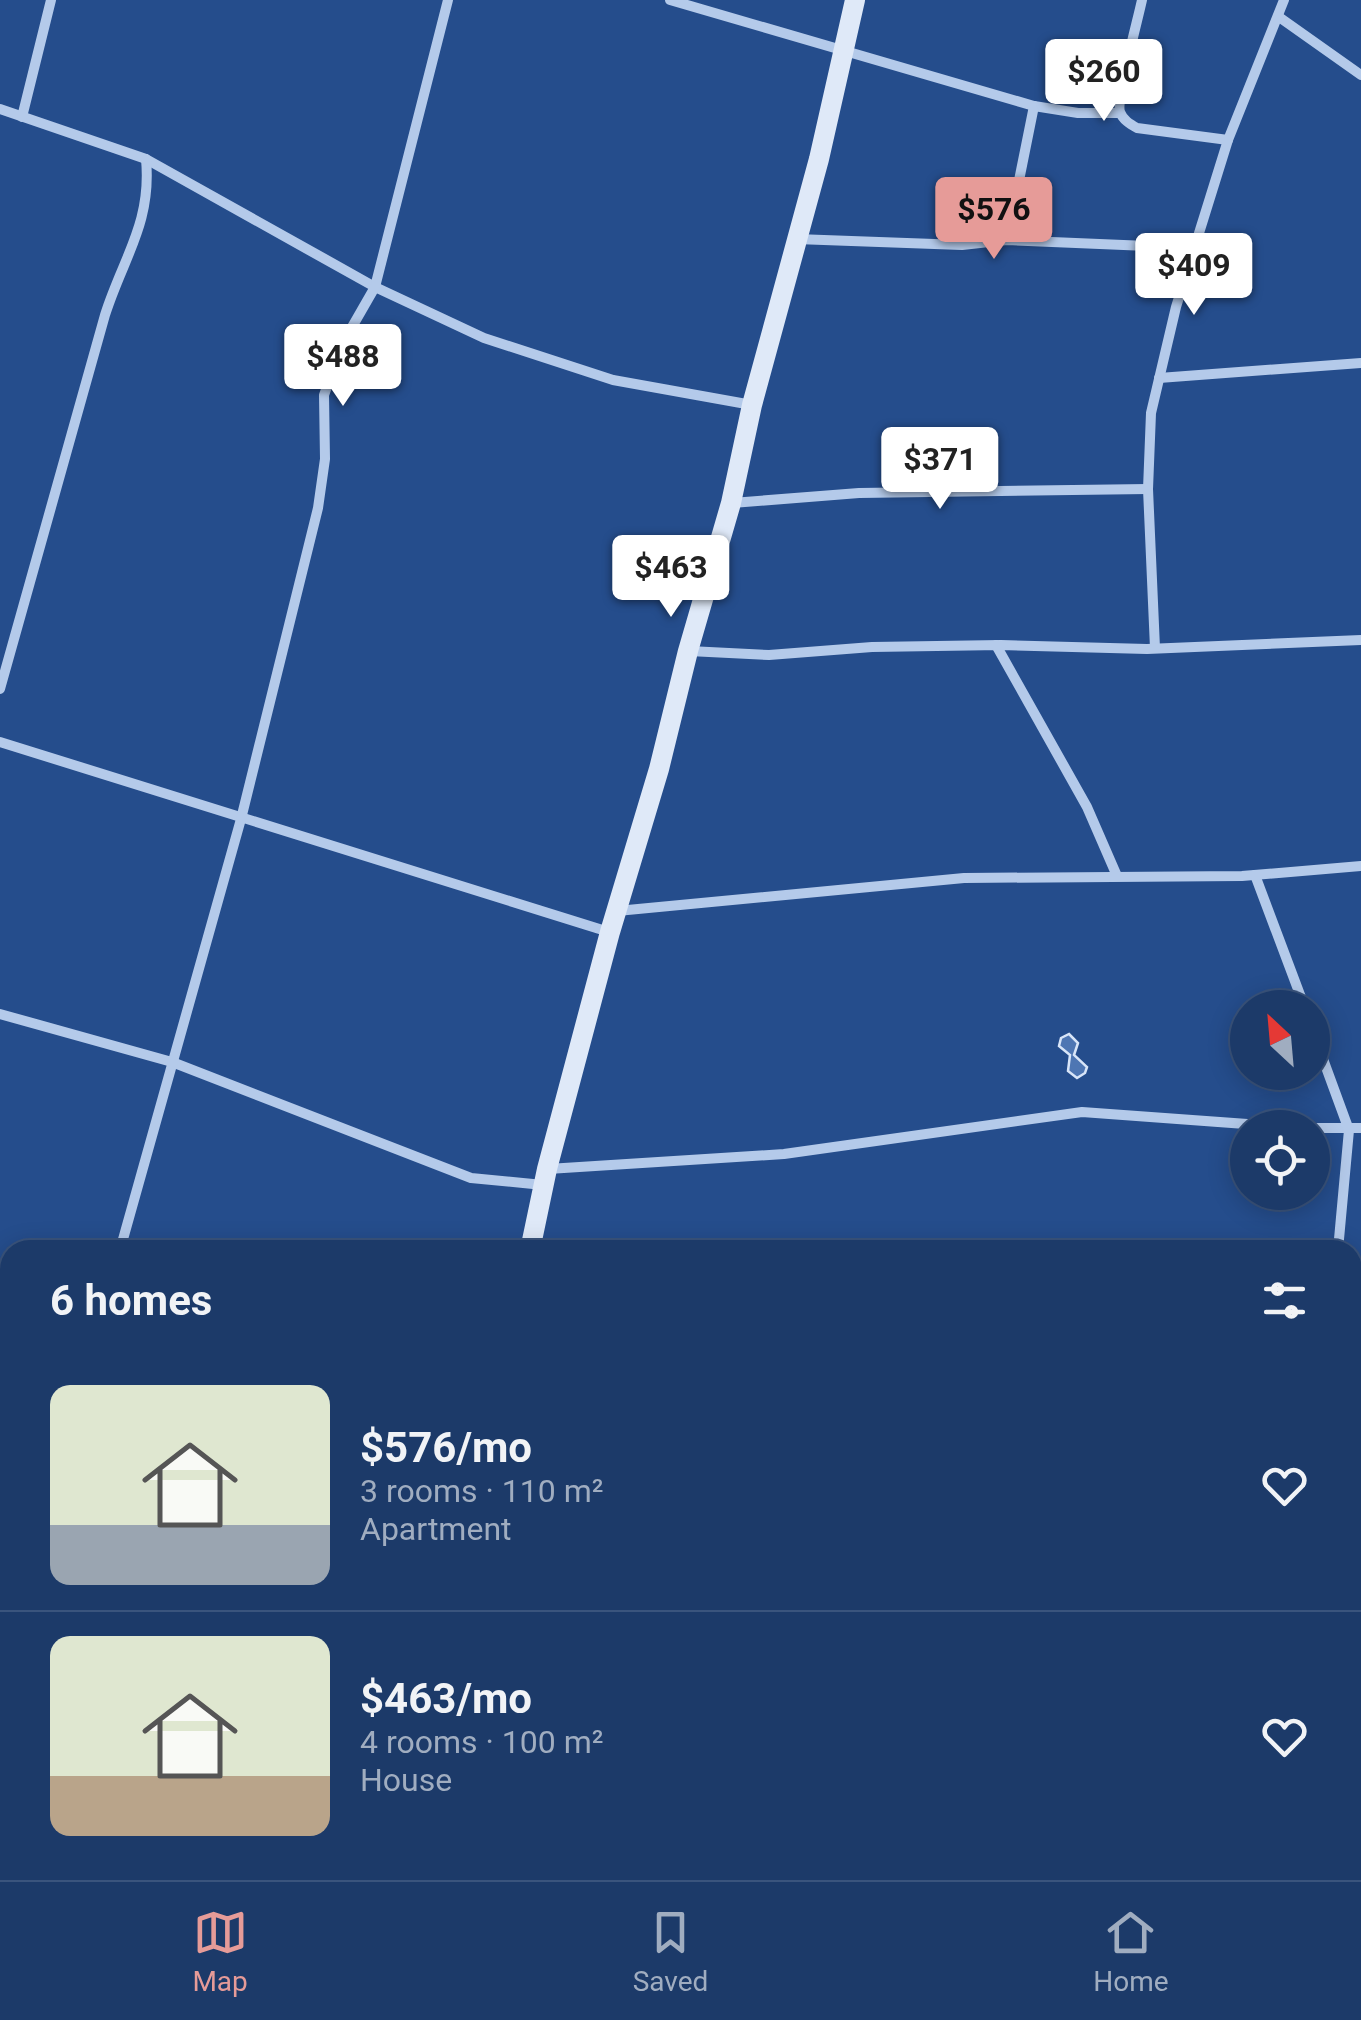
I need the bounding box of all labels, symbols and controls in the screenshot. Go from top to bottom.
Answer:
pin: $260 [1045,39,1163,124]
text: $260 [1067,52,1141,90]
pin: $576 [935,177,1053,262]
text: $576 [957,190,1031,228]
pin: $409 [1135,233,1253,318]
text: $409 [1157,246,1231,284]
pin: $488 [284,324,402,409]
text: $488 [306,337,380,375]
pin: $371 [881,427,999,512]
text: $371 [903,440,977,478]
pin: $463 [612,535,730,620]
text: $463 [634,548,708,586]
north arrow [1230,990,1330,1090]
map controls [1230,990,1330,1210]
button: locate [1230,1110,1330,1210]
icon: filters [1257,1273,1312,1328]
text: 6 homes [50,1276,212,1325]
text: $576/mo [360,1423,532,1472]
icon: home [130,1425,250,1545]
icon: heart [1257,1458,1312,1513]
text: 3 rooms · 110 m² [360,1472,603,1510]
text: Apartment [360,1510,512,1548]
text: $463/mo [360,1674,532,1723]
icon: home [130,1676,250,1796]
icon: heart [1257,1709,1312,1764]
text: 4 rooms · 100 m² [360,1723,603,1761]
text: House [360,1761,452,1799]
tab: Map [192,1905,248,1998]
tab: Saved [633,1905,708,1998]
tab: Home [1093,1905,1169,1998]

